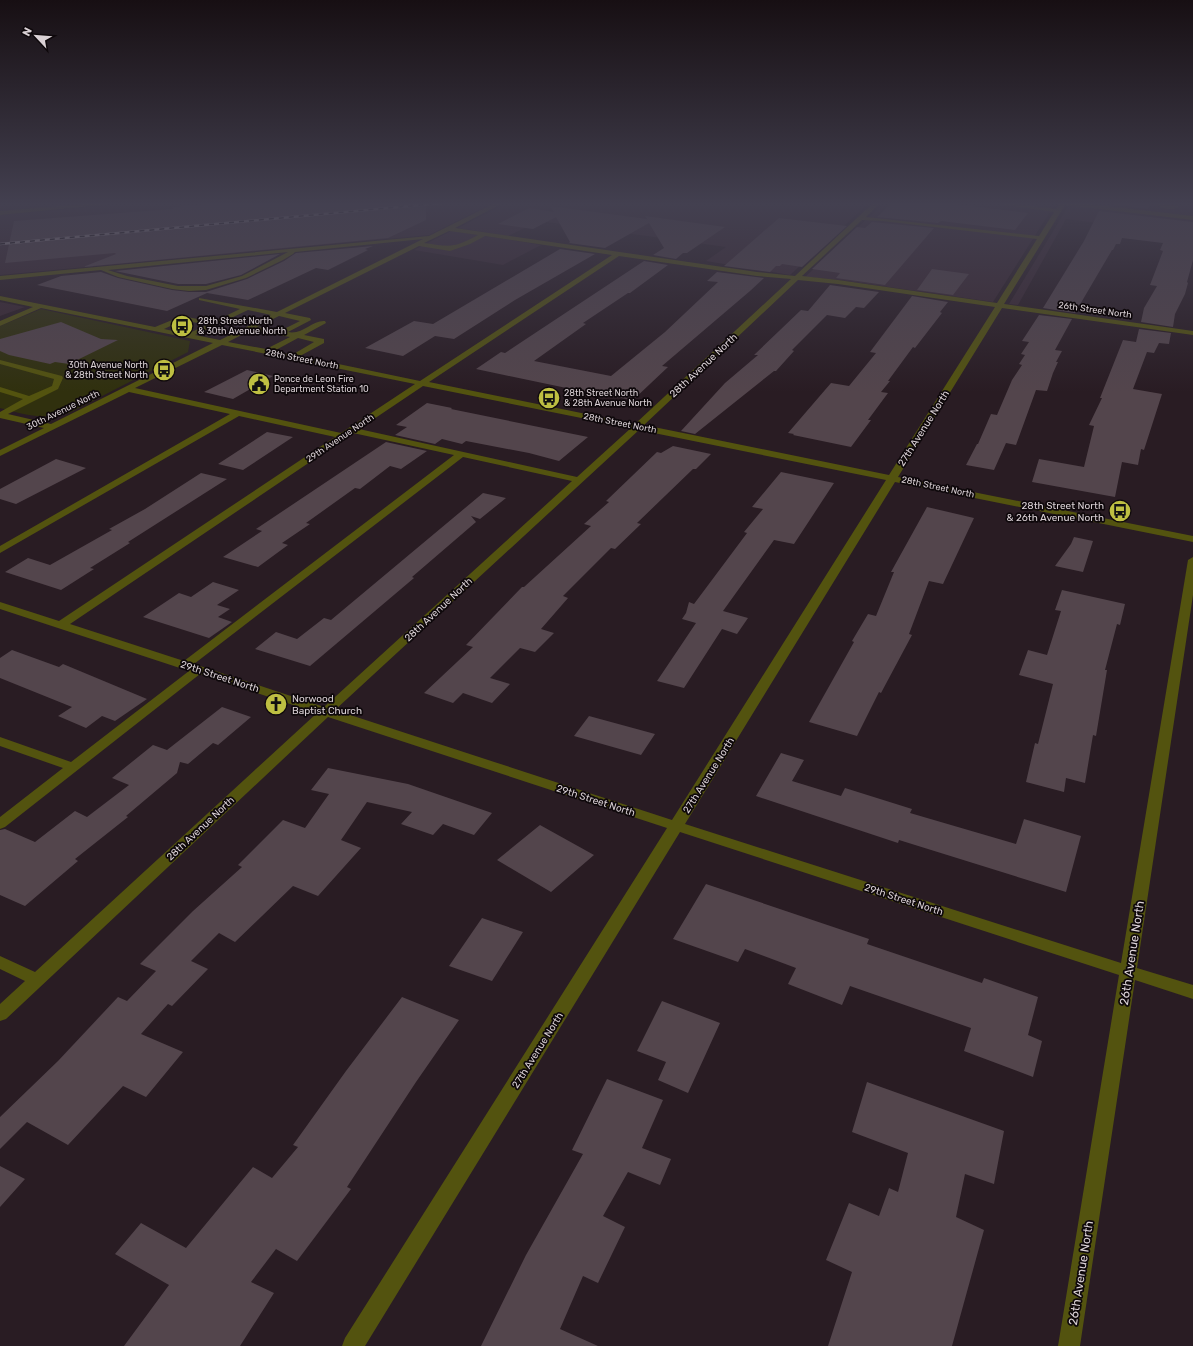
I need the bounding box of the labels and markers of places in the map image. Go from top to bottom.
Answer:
bus stop icon: 28th Street North & 30th Avenue North [169,313,195,339]
place label: 28th Street North & 30th Avenue North [198,316,286,336]
bus stop icon: 30th Avenue North & 28th Street North [151,357,177,383]
place label: 30th Avenue North & 28th Street North [65,360,148,380]
public building icon: Ponce de Leon Fire Department Station 10 [246,371,272,397]
place label: Ponce de Leon Fire Department Station 10 [274,374,369,394]
bus stop icon: 28th Street North & 28th Avenue North [536,385,562,411]
place label: 28th Street North & 28th Avenue North [564,388,652,408]
bus stop icon: 28th Street North & 26th Avenue North [1107,498,1133,524]
place label: 28th Street North & 26th Avenue North [1007,500,1104,524]
church icon: Norwood Baptist Church [263,691,289,717]
place label: Norwood Baptist Church [292,693,362,717]

